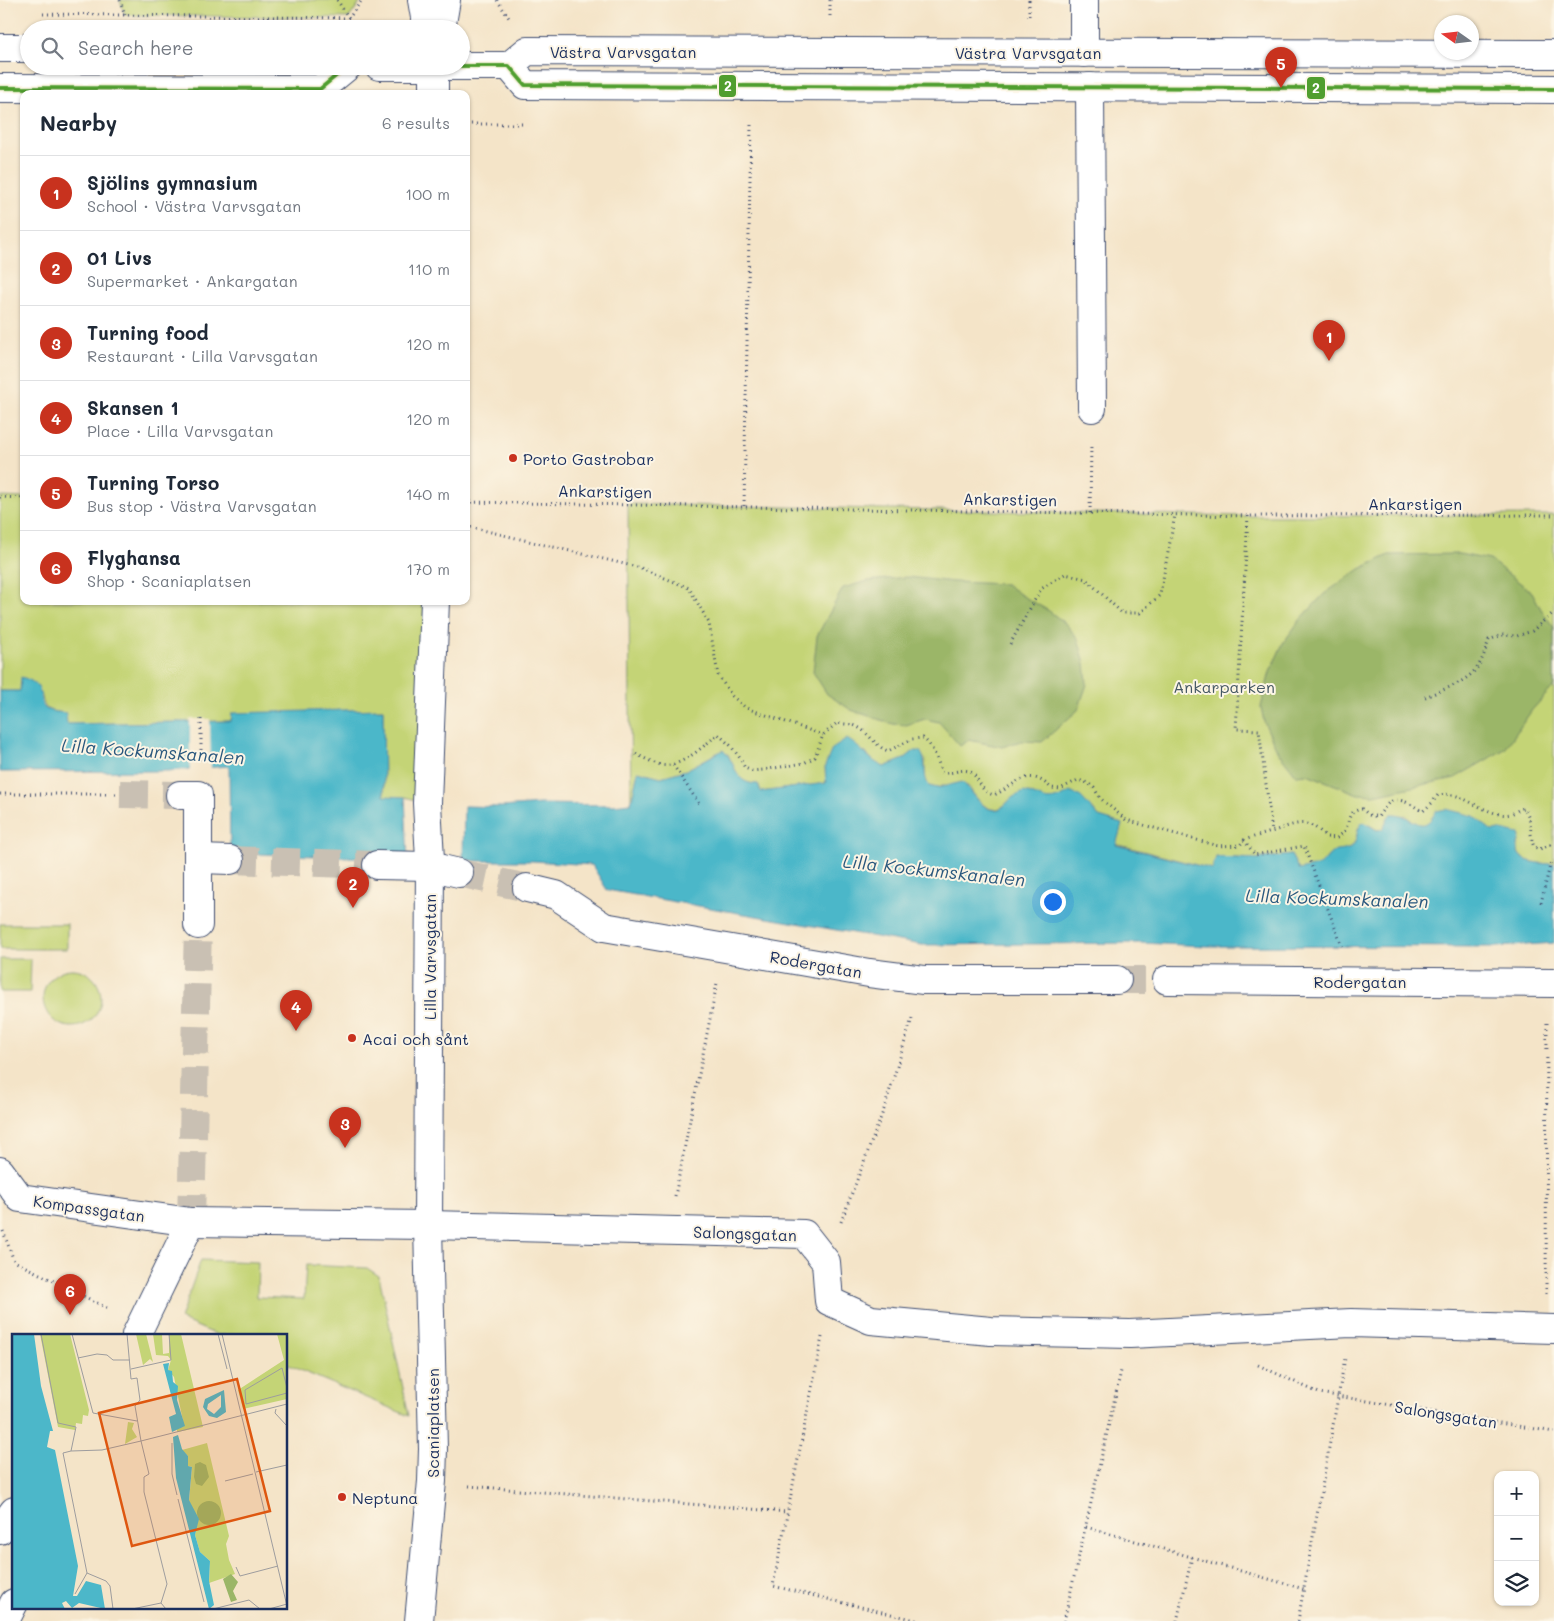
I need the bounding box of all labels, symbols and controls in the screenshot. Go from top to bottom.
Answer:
north arrow [1434,15,1479,60]
search box [20,20,470,75]
icon: search [38,34,66,62]
text: Search here [78,35,194,60]
street label: Västra Varvsgatan [550,41,696,62]
street label: Västra Varvsgatan [955,42,1101,63]
pin: 5 [1265,47,1297,88]
line badge: 2 [718,74,737,98]
text: 2 [724,76,732,95]
line badge: 2 [1306,76,1326,100]
text: 2 [1312,78,1320,97]
text: Nearby [40,109,117,136]
text: 6 results [382,112,450,133]
text: Sjölins gymnasium [87,170,258,195]
text: 1 [52,183,60,204]
text: 100 m [405,183,450,204]
text: School · Västra Varvsgatan [87,195,301,216]
text: 01 Livs [87,245,152,270]
text: 2 [52,258,60,279]
text: 110 m [408,258,450,279]
text: Supermarket · Ankargatan [87,270,298,291]
text: Turning food [87,320,209,345]
pin: 1 [1313,320,1345,361]
text: 3 [51,333,61,354]
text: 120 m [406,333,450,354]
text: Restaurant · Lilla Varvsgatan [87,345,318,366]
text: Skansen 1 [87,395,179,420]
text: 4 [51,408,61,429]
text: 120 m [406,408,450,429]
text: Place · Lilla Varvsgatan [87,420,273,441]
place label: Porto Gastrobar [523,448,654,469]
marker: Porto Gastrobar [507,452,519,464]
text: Turning Torso [87,470,219,495]
street label: Ankarstigen [558,480,652,502]
text: 5 [51,483,61,504]
text: 140 m [406,483,450,504]
street label: Ankarstigen [963,488,1057,510]
street label: Ankarstigen [1368,493,1462,514]
text: Bus stop · Västra Varvsgatan [87,495,317,516]
text: Flyghansa [87,545,181,570]
text: 6 [51,558,61,579]
text: 170 m [406,558,450,579]
text: Shop · Scaniaplatsen [87,570,251,591]
park label: Ankarparken [1173,676,1275,697]
water label: Lilla Kockumskanalen [61,733,245,769]
water label: Lilla Kockumskanalen [842,848,1026,892]
pin: 2 [337,867,369,908]
water label: Lilla Kockumskanalen [1245,883,1429,913]
your location [1040,889,1066,915]
street label: Lilla Varvsgatan [419,894,440,1020]
street label: Rodergatan [768,946,864,982]
street label: Rodergatan [1314,971,1406,992]
pin: 4 [280,990,312,1031]
place label: Acai och sånt [362,1028,469,1049]
marker: Acai och sånt [346,1032,358,1044]
pin: 3 [329,1107,361,1148]
street label: Kompassgatan [32,1190,146,1226]
street label: Salongsgatan [693,1221,797,1245]
pin: 6 [54,1274,86,1315]
inset map [12,1334,288,1608]
street label: Scaniaplatsen [422,1368,443,1478]
street label: Salongsgatan [1393,1396,1499,1432]
map controls [1494,1471,1539,1606]
button: + [1494,1471,1539,1516]
place label: Neptuna [352,1487,418,1508]
marker: Neptuna [336,1491,348,1503]
button: − [1494,1516,1539,1561]
button: layers [1494,1561,1539,1606]

